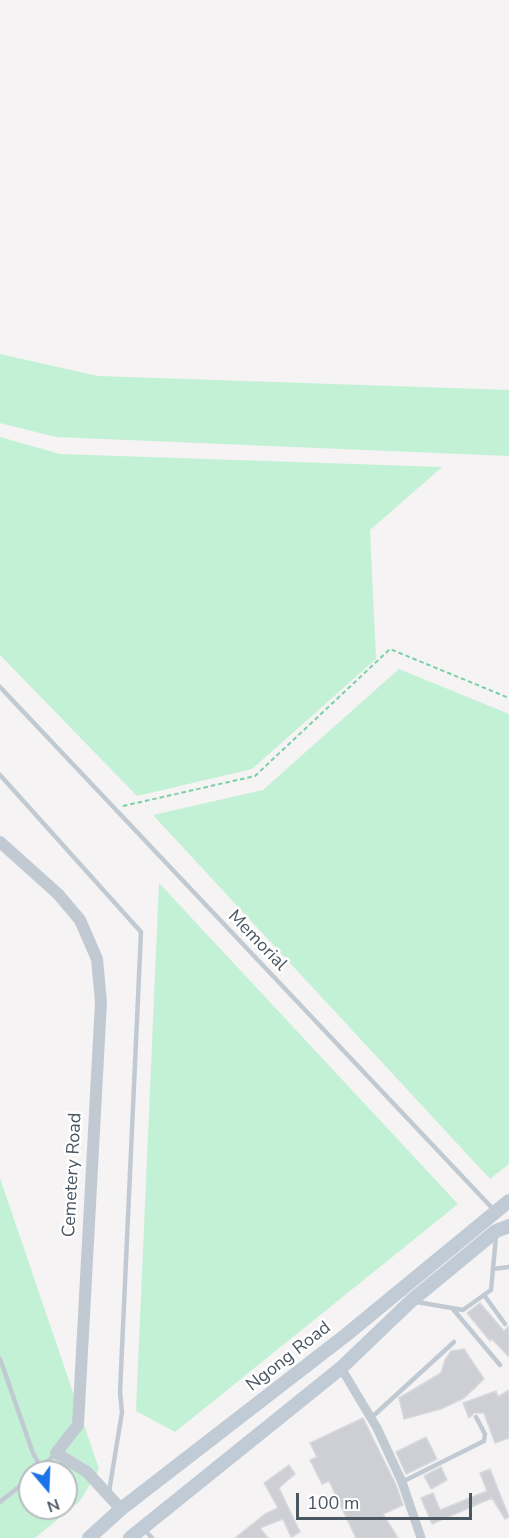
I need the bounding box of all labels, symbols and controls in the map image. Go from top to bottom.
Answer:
street label: Memorial [223,906,291,976]
street label: Cemetery Road [59,1112,87,1238]
street label: Ngong Road [242,1317,336,1397]
north arrow [18,1460,78,1520]
scale bar [299,1481,474,1519]
text: 100 m [307,1491,359,1515]
text: N [44,1493,62,1517]

